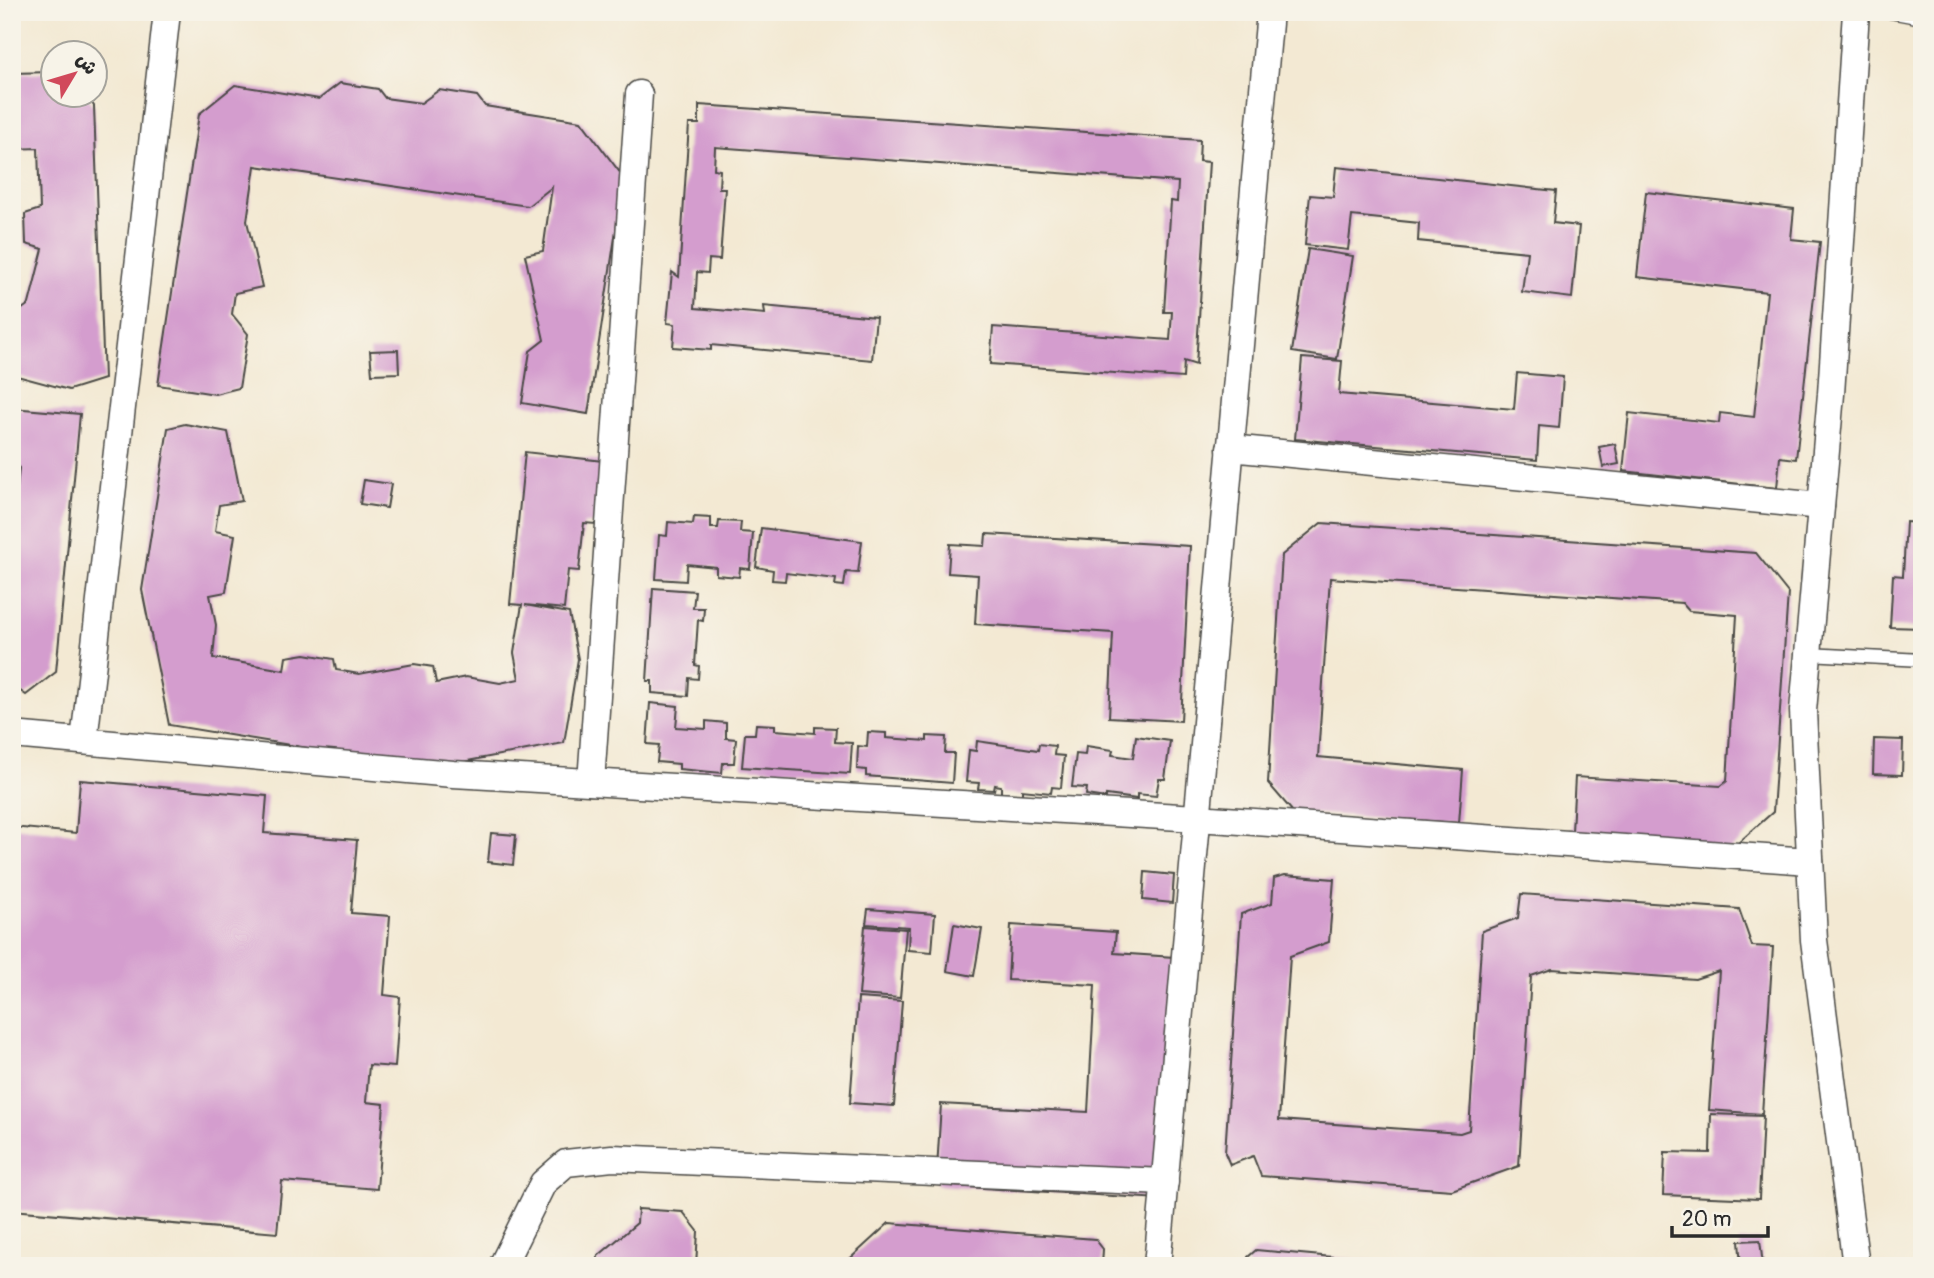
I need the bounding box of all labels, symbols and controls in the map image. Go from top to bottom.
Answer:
north arrow [38,38,108,108]
text: ش [71,49,103,80]
scale bar [1672,1194,1768,1238]
text: 20 m [1682,1206,1731,1233]

